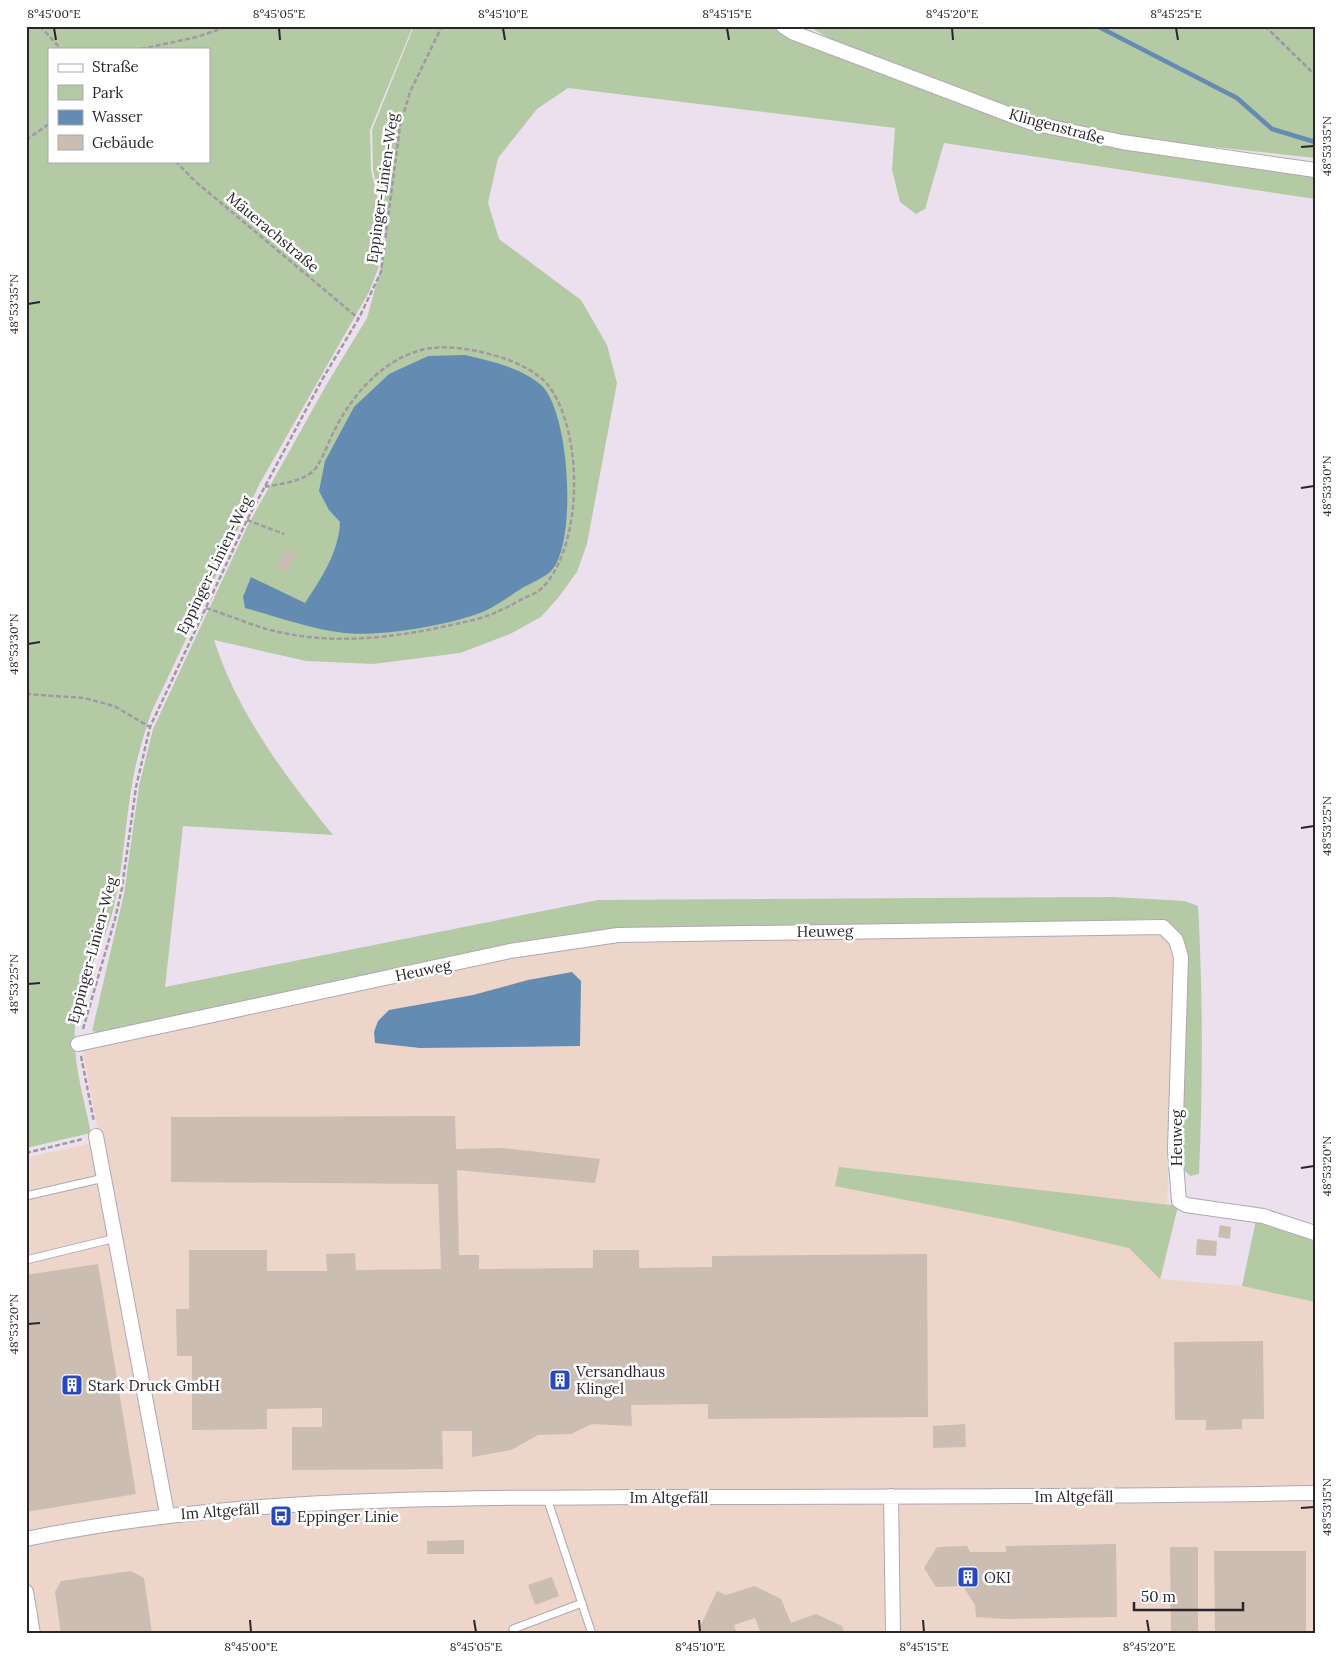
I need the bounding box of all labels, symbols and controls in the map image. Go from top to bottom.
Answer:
text: 8°45'00"E [27,6,81,21]
text: 8°45'05"E [253,6,305,21]
text: 8°45'10"E [478,6,528,21]
text: 8°45'15"E [702,6,752,21]
text: 8°45'20"E [926,6,978,21]
text: 8°45'25"E [1150,6,1202,21]
legend [48,48,210,162]
text: Straße [92,57,139,76]
text: Park [92,83,123,102]
street label: Klingenstraße [1007,104,1107,148]
text: Wasser [92,107,143,126]
street label: Eppinger-Linien-Weg [362,111,402,264]
text: 48°53'35"N [1319,116,1334,176]
text: Gebäude [92,133,154,152]
street label: Mäuerachstraße [223,188,323,276]
text: 48°53'35"N [6,274,21,334]
text: 48°53'30"N [1319,455,1334,517]
street label: Eppinger-Linien-Weg [172,492,256,637]
text: 48°53'30"N [6,613,21,675]
text: 48°53'25"N [1319,796,1334,856]
street label: Eppinger-Linien-Weg [63,874,121,1026]
street label: Heuweg [797,921,854,941]
text: 48°53'25"N [6,954,21,1014]
street label: Heuweg [393,955,453,985]
street label: Heuweg [1167,1109,1186,1166]
text: 48°53'20"N [1319,1135,1334,1197]
text: 48°53'20"N [6,1293,21,1355]
place label: Versandhaus Klingel [575,1362,665,1398]
building icon: Versandhaus Klingel [548,1368,572,1392]
building icon: Stark Druck GmbH [60,1373,84,1397]
place label: Stark Druck GmbH [88,1376,220,1395]
text: 48°53'15"N [1319,1478,1334,1536]
street label: Im Altgefäll [1035,1487,1113,1506]
street label: Im Altgefäll [630,1488,708,1507]
street label: Im Altgefäll [180,1499,260,1523]
bus stop icon: Eppinger Linie [269,1504,293,1528]
place label: Eppinger Linie [297,1507,399,1526]
building icon: OKI [956,1565,980,1589]
place label: OKI [984,1568,1011,1587]
scale bar [1134,1580,1242,1612]
text: 50 m [1141,1587,1176,1606]
text: 8°45'00"E [224,1639,278,1654]
text: 8°45'05"E [450,1639,502,1654]
text: 8°45'10"E [675,1639,725,1654]
text: 8°45'15"E [899,1639,949,1654]
text: 8°45'20"E [1123,1639,1175,1654]

